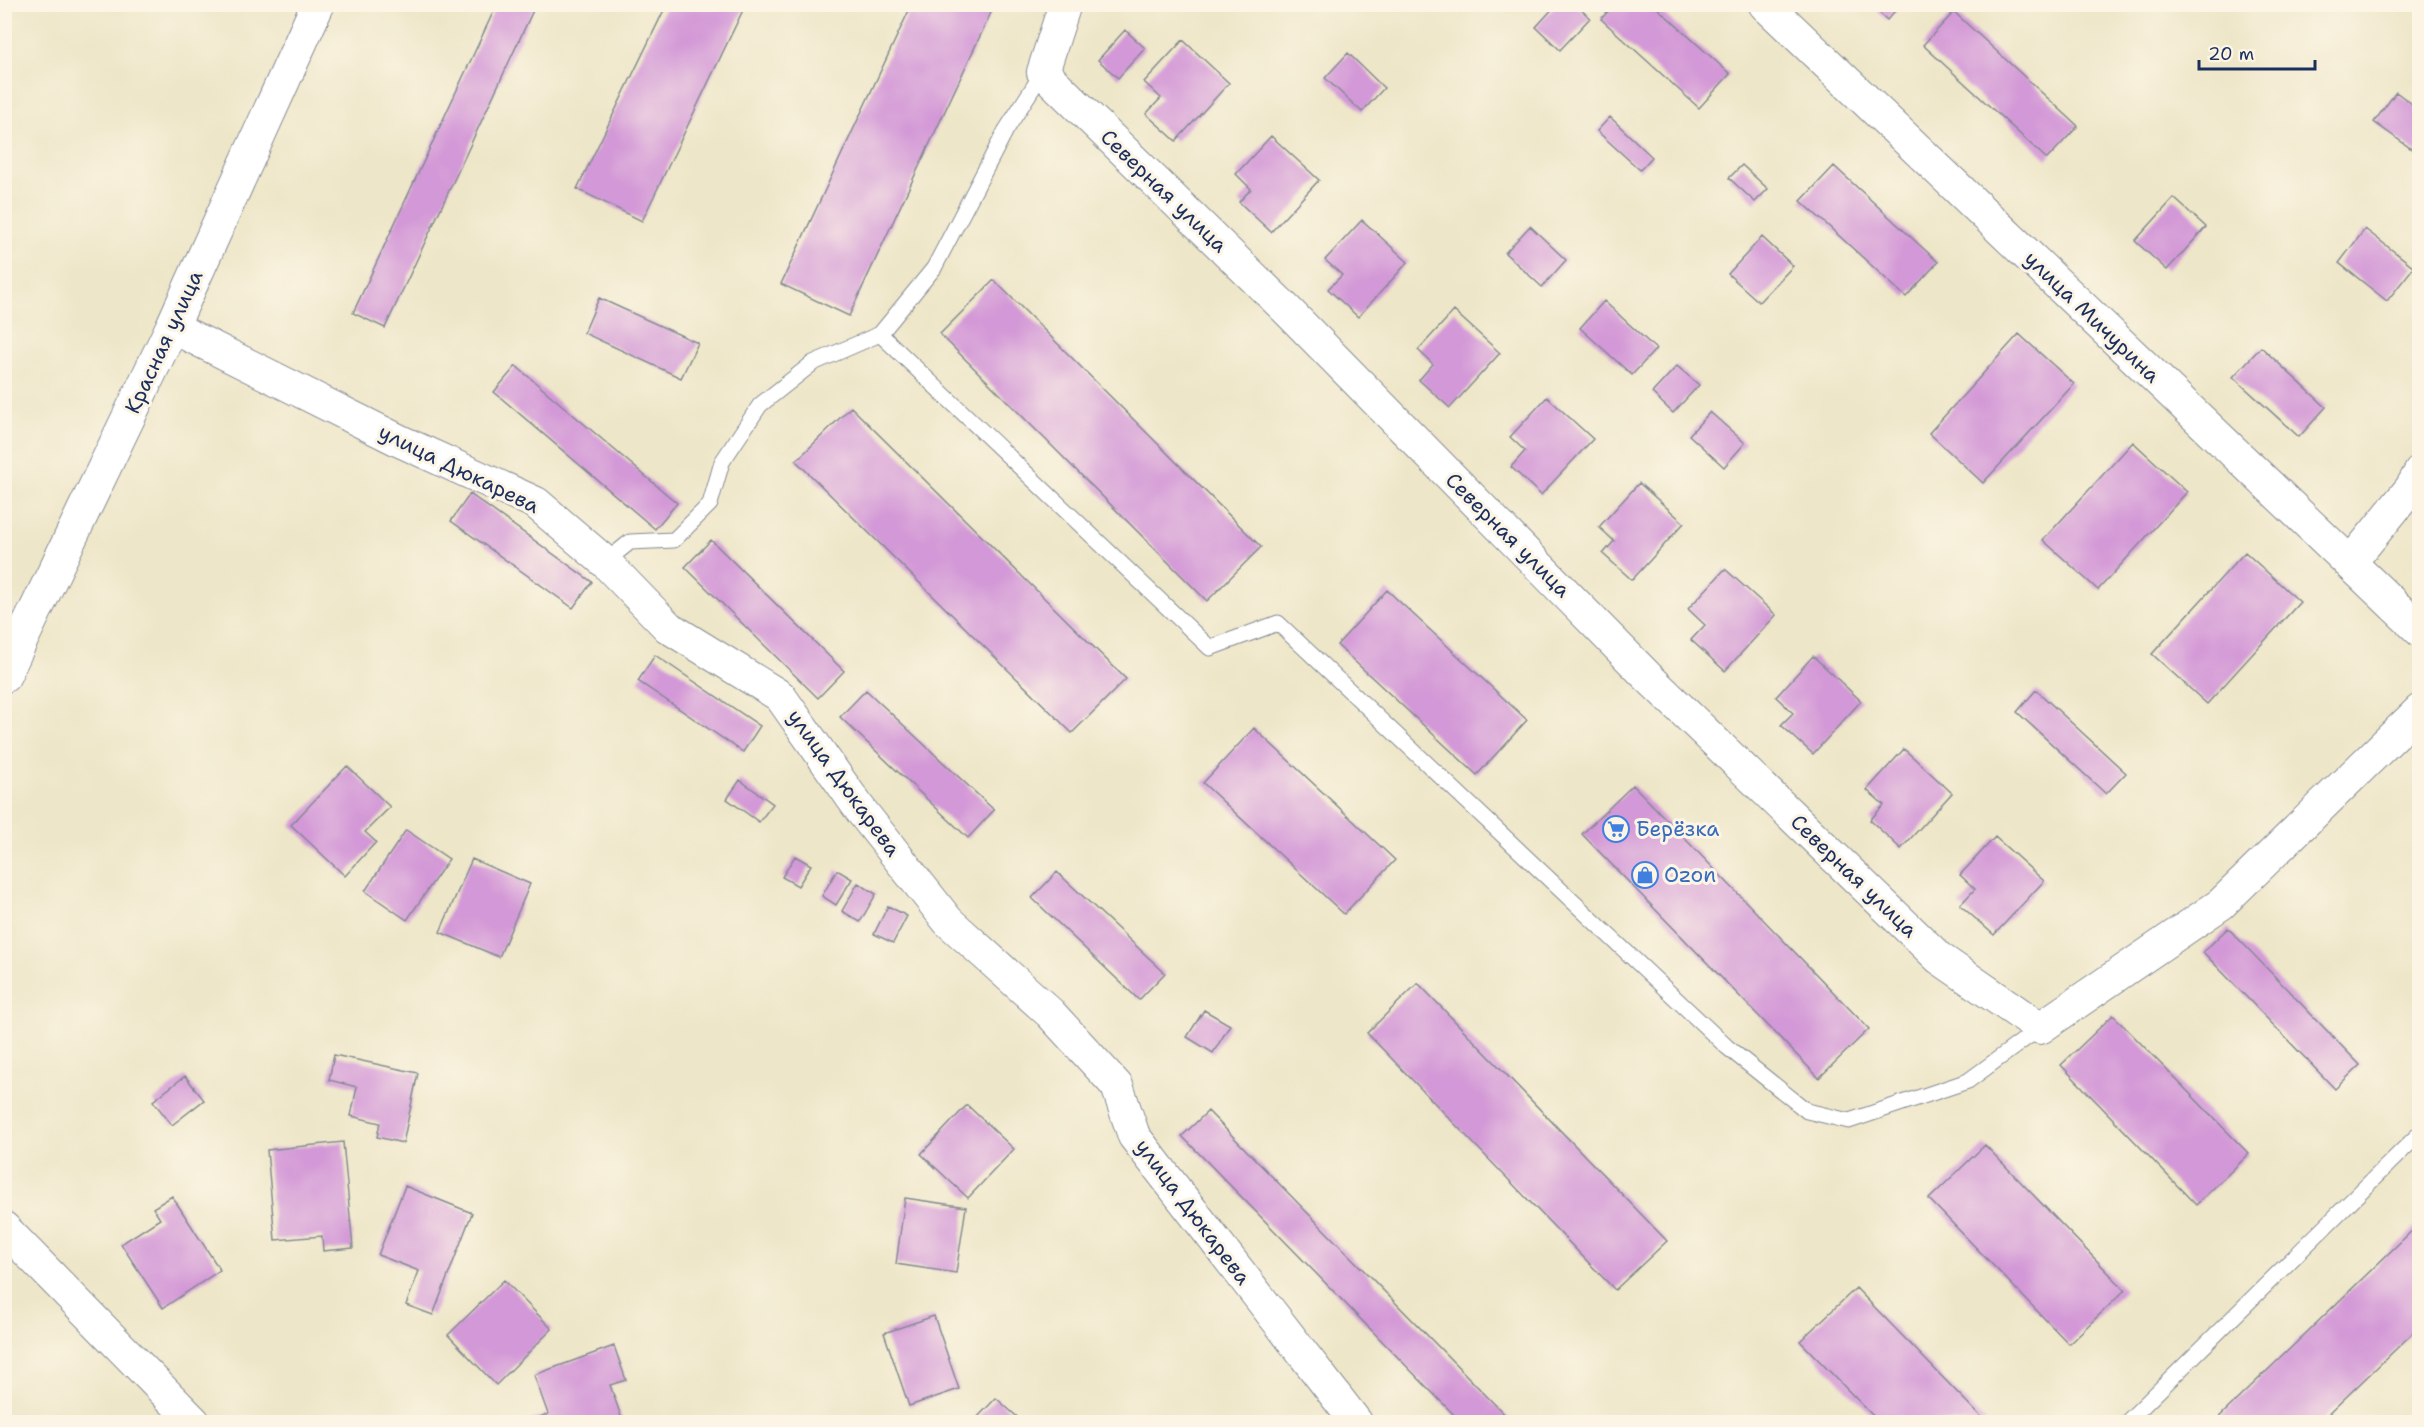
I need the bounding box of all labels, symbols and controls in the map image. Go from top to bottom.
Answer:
scale bar [2199,33,2314,71]
text: 20 m [2208,42,2254,66]
street label: Северная улица [1094,123,1234,259]
street label: улица Мичурина [2018,245,2166,389]
street label: Красная улица [119,266,209,418]
street label: улица Дюкарева [374,418,544,520]
street label: Северная улица [1439,466,1577,604]
street label: улица Дюкарева [781,704,907,862]
street label: Северная улица [1784,808,1924,944]
supermarket icon: Берёзка [1601,814,1631,844]
place label: Берёзка [1636,815,1719,843]
shop icon: Ozon [1630,860,1660,890]
place label: Ozon [1664,861,1716,889]
street label: улица Дюкарева [1129,1133,1257,1291]

